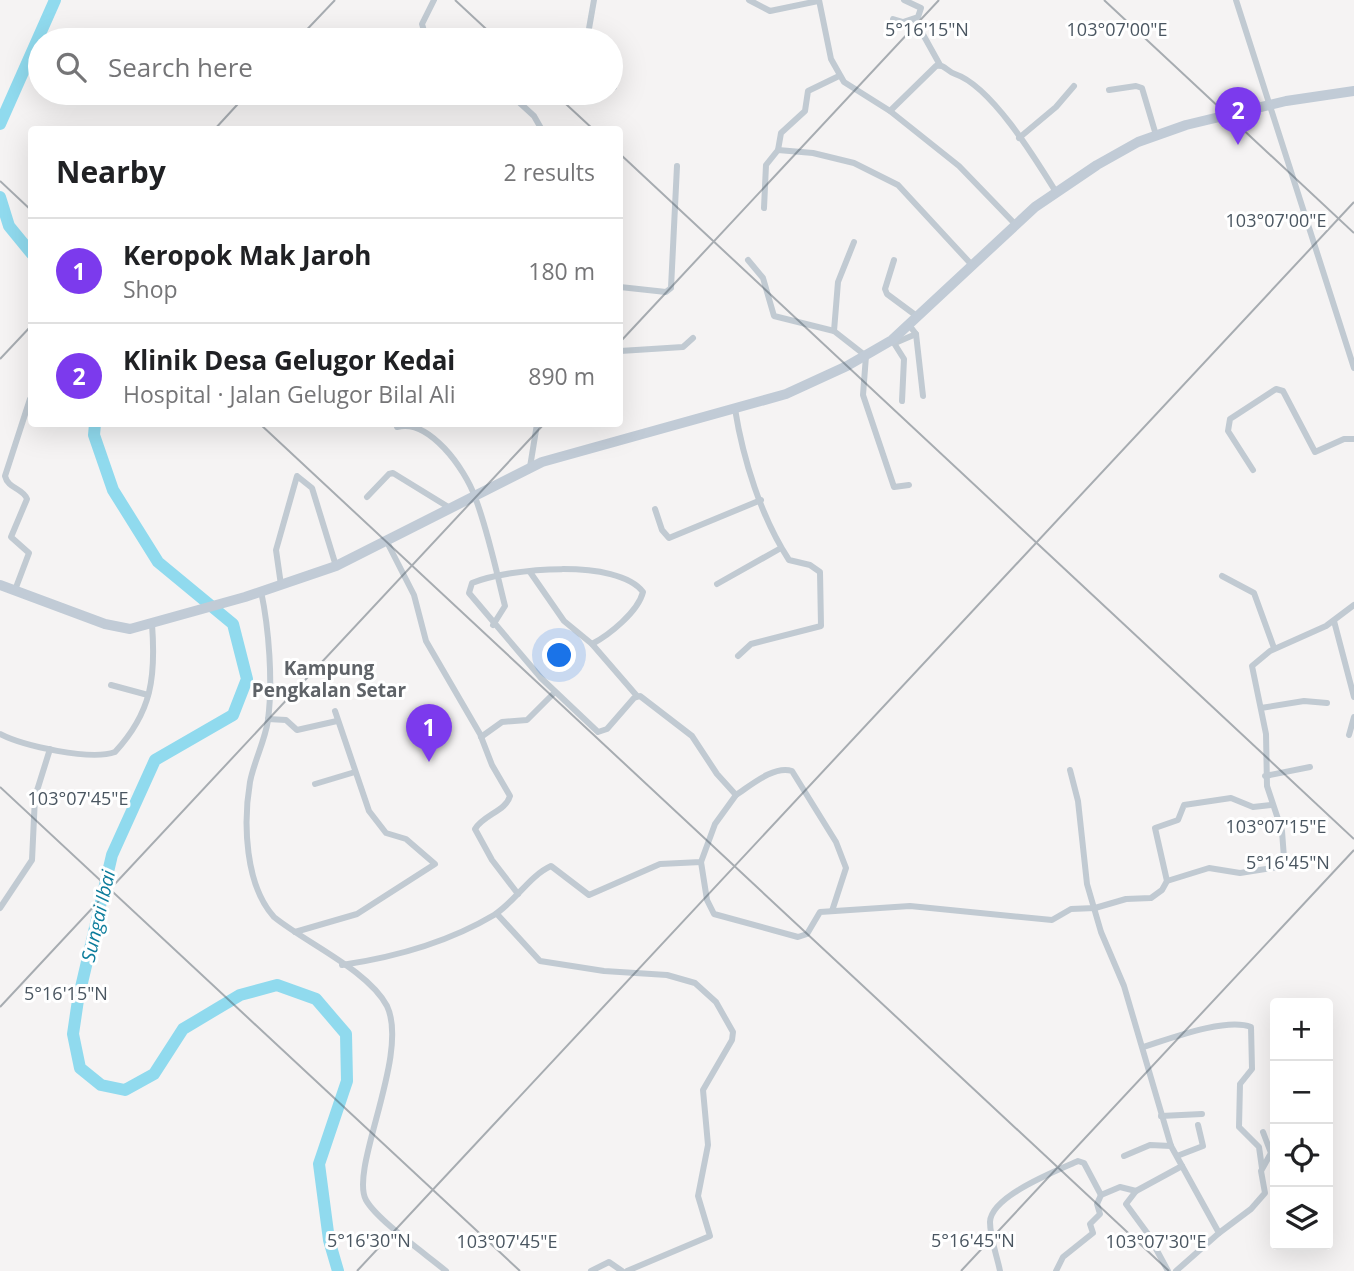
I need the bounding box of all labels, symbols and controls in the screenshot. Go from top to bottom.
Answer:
text: 5°16'15"N [885,17,969,41]
text: 103°07'00"E [1067,17,1167,41]
search box [28,28,623,105]
icon: search [52,48,90,86]
text: Search here [108,49,253,85]
pin: 2 [1215,87,1261,145]
text: Nearby [56,151,166,192]
text: 2 results [504,156,595,188]
text: 103°07'00"E [1226,208,1326,232]
text: Keropok Mak Jaroh [123,237,371,273]
text: 1 [72,255,86,287]
text: 180 m [528,255,595,287]
text: Shop [123,273,178,305]
text: Klinik Desa Gelugor Kedai [123,342,455,378]
text: 2 [72,360,86,392]
text: 890 m [528,360,595,392]
text: Hospital · Jalan Gelugor Bilal Ali [123,378,455,410]
your location [542,638,576,672]
district label: Kampung Pengkalan Setar [252,655,407,703]
pin: 1 [406,704,452,762]
text: 103°07'45"E [28,786,128,810]
text: 103°07'15"E [1226,814,1326,838]
text: 5°16'45"N [1246,850,1330,874]
water label: Sungai Ibai [75,866,121,964]
text: 5°16'15"N [24,981,108,1005]
map controls [1270,998,1333,1250]
button: + [1270,998,1333,1061]
button: − [1270,1061,1333,1124]
button: locate [1270,1124,1333,1187]
button: layers [1270,1187,1333,1250]
text: 5°16'30"N [327,1228,411,1252]
text: 5°16'45"N [931,1228,1015,1252]
text: 103°07'45"E [457,1229,557,1253]
text: 103°07'30"E [1106,1229,1206,1253]

